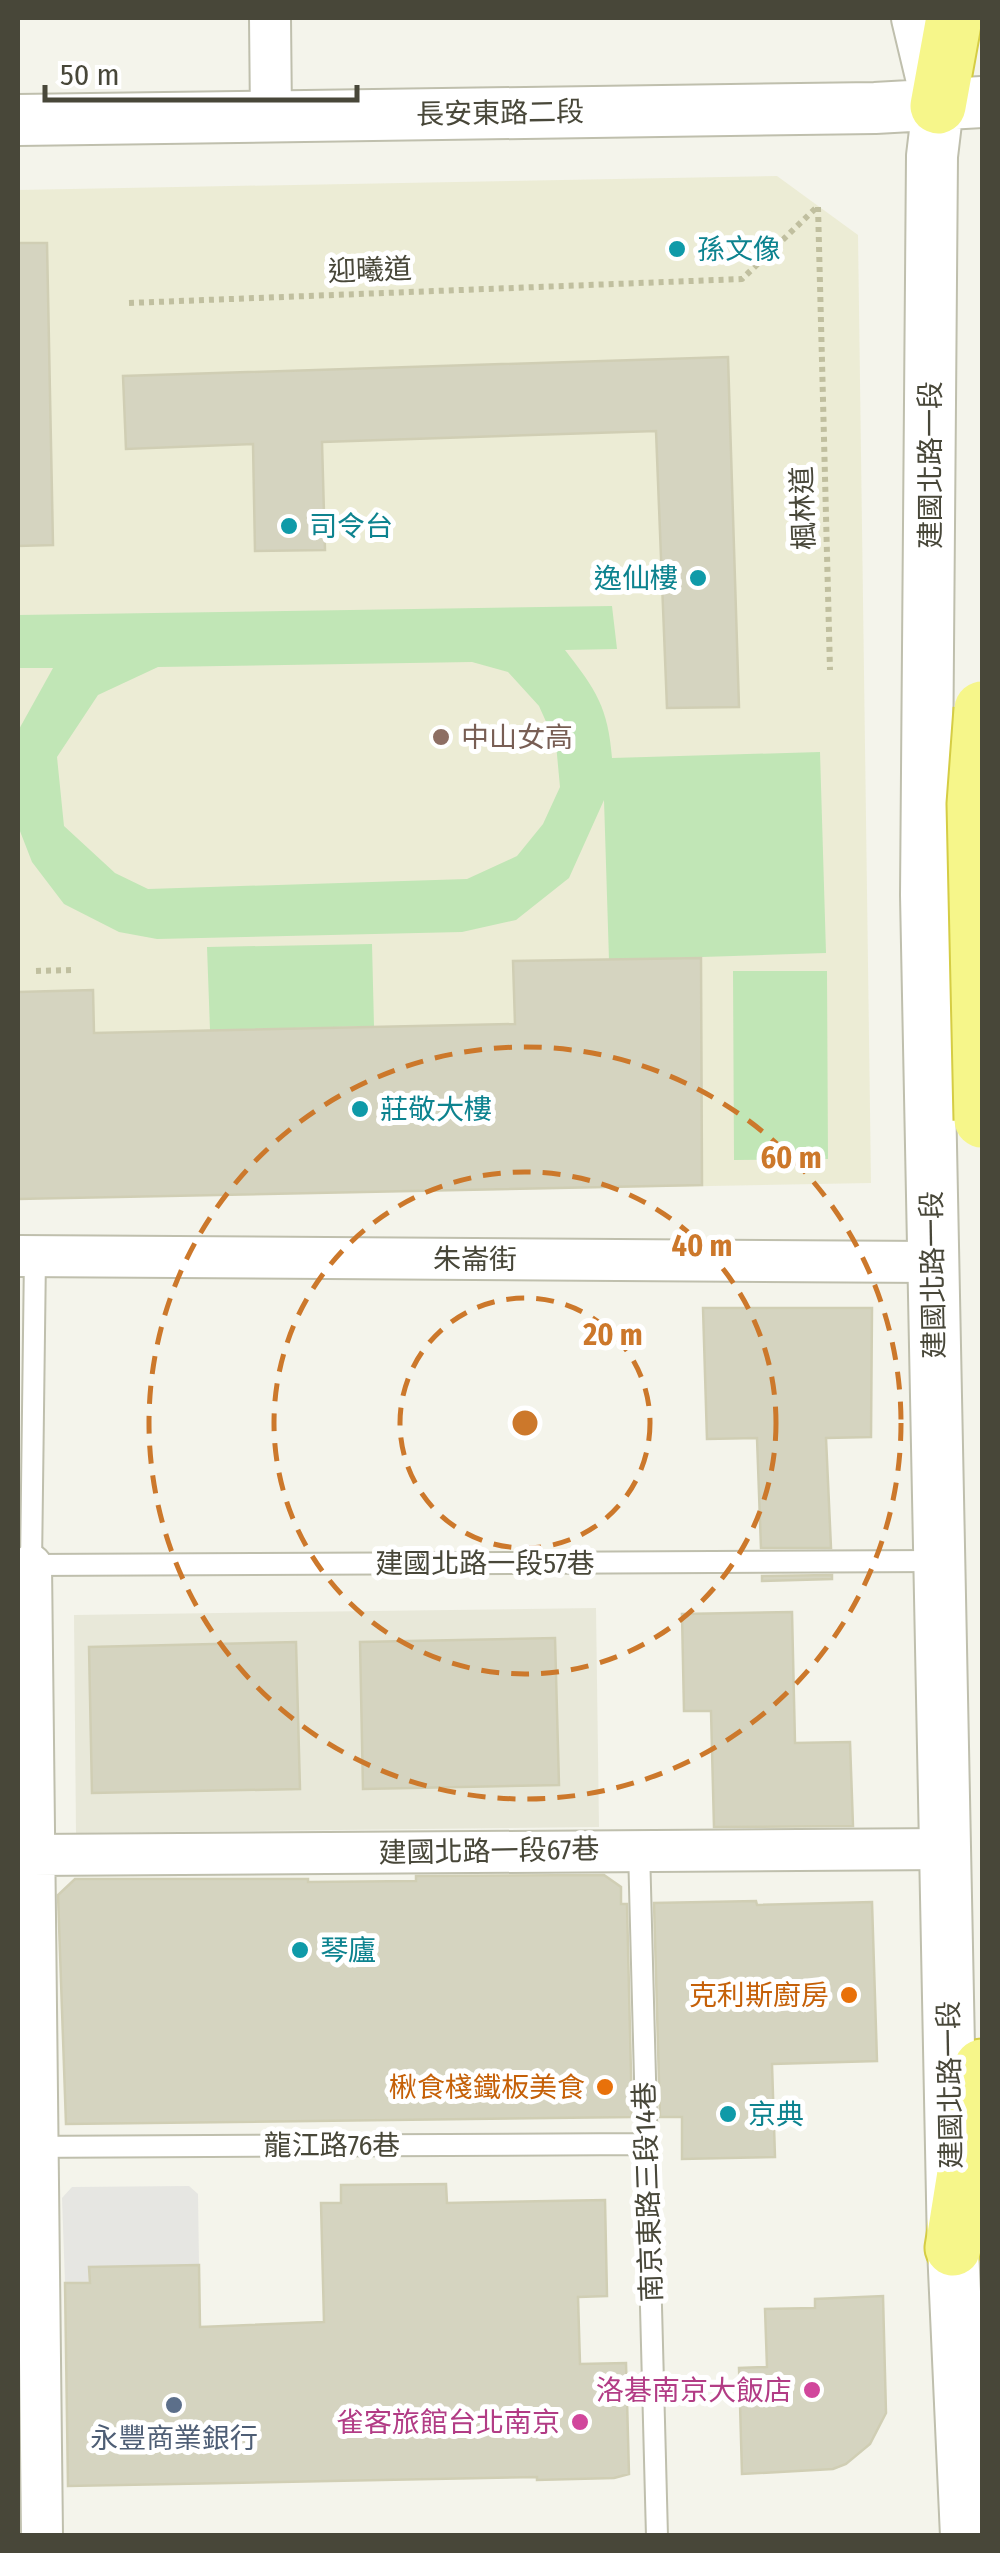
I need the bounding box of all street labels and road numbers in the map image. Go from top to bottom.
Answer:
street label: 長安東路二段 [416,95,584,131]
street label: 迎曦道 [327,252,413,288]
street label: 建國北路一段 [914,381,947,549]
street label: 楓林道 [785,465,821,551]
street label: 建國北路一段 [915,1191,951,1359]
street label: 朱崙街 [433,1243,517,1276]
street label: 建國北路一段57巷 [375,1547,595,1580]
street label: 建國北路一段67巷 [378,1833,600,1869]
street label: 建國北路一段 [932,2001,968,2169]
street label: 南京東路三段14巷 [628,2081,668,2303]
street label: 龍江路76巷 [264,2129,400,2162]

